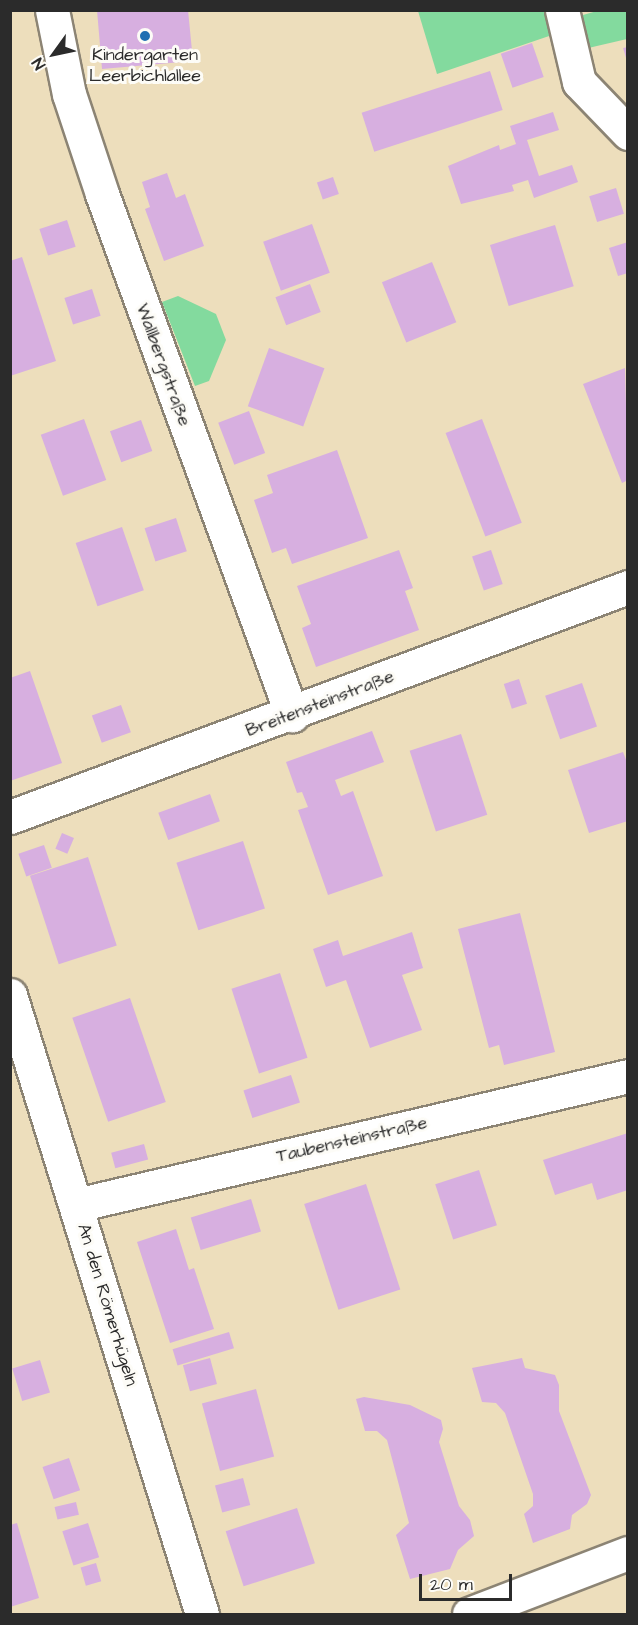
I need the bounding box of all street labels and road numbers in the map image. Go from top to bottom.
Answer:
street label: Wallbergstraße [131,301,195,429]
street label: Breitensteinstraße [243,666,397,742]
street label: Taubensteinstraße [275,1112,429,1168]
street label: An den Römerhügeln [72,1221,142,1389]

